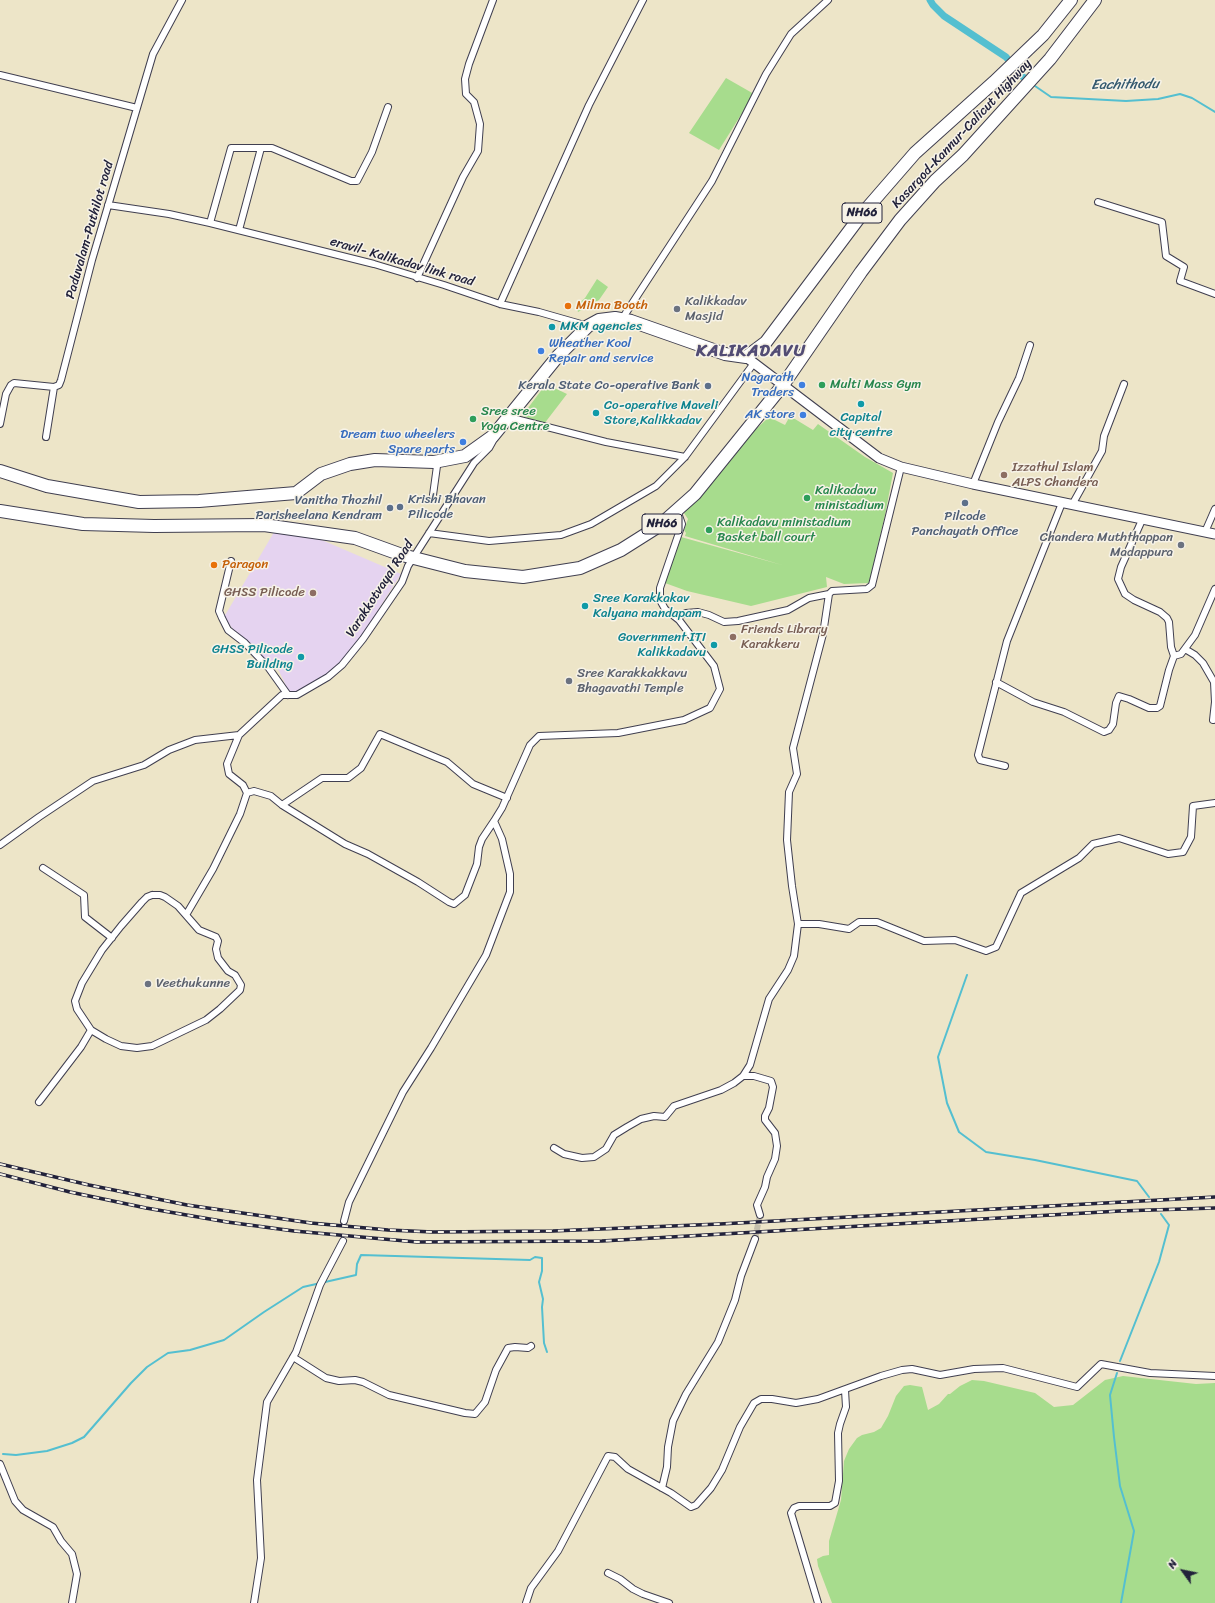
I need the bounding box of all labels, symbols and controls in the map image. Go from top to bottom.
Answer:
street label: Kasargod-Kannur-Calicut Highway [889,56,1035,212]
water label: Eachithodu [1091,76,1159,94]
street label: Paduvalam-Puthilot road [63,159,117,301]
road number: NH66 [842,203,882,223]
street label: eravil- Kalikadav link road [328,234,476,290]
place label: Kalikkadav Masjid [685,294,746,325]
place label: Milma Booth [576,298,648,314]
marker: Milma Booth [563,301,573,311]
marker: Kalikkadav Masjid [672,304,682,314]
place label: MKM agencies [560,319,642,335]
marker: MKM agencies [547,322,557,332]
place label: Wheather Kool Repair and service [549,336,653,367]
district label: KALIKADAVU [697,342,805,362]
marker: Wheather Kool Repair and service [536,346,546,356]
place label: Nagarath Traders [741,370,794,401]
place label: Multi Mass Gym [830,377,921,393]
place label: Kerala State Co-operative Bank [518,378,700,394]
marker: Nagarath Traders [797,380,807,390]
marker: Multi Mass Gym [817,380,827,390]
marker: Kerala State Co-operative Bank [703,381,713,391]
place label: Co-operative Maveli Store,Kalikkadav [604,398,718,429]
marker: Capital city centre [856,399,866,409]
place label: Sree sree Yoga Centre [481,404,549,435]
place label: AK store [745,407,795,423]
marker: Co-operative Maveli Store,Kalikkadav [591,408,601,418]
marker: AK store [798,410,808,420]
place label: Capital city centre [829,410,893,441]
marker: Sree sree Yoga Centre [468,414,478,424]
place label: Dream two wheelers Spare parts [340,427,455,458]
marker: Dream two wheelers Spare parts [458,437,468,447]
place label: Izzathul Islam ALPS Chandera [1012,460,1098,491]
marker: Izzathul Islam ALPS Chandera [999,470,1009,480]
place label: Kalikadavu ministadium [815,483,884,514]
place label: Krishi Bhavan Pilicode [408,492,486,523]
place label: Vanitha Thozhil Parisheelana Kendram [255,493,382,524]
marker: Kalikadavu ministadium [802,493,812,503]
marker: Pilcode Panchayath Office [960,498,970,508]
marker: Krishi Bhavan Pilicode [395,502,405,512]
marker: Vanitha Thozhil Parisheelana Kendram [385,503,395,513]
place label: Pilcode Panchayath Office [911,509,1019,540]
road number: NH66 [642,514,682,534]
place label: Kalikadavu ministadium Basket ball court [717,515,851,546]
marker: Kalikadavu ministadium Basket ball court [704,525,714,535]
place label: Chandera Muththappan Madappura [1040,530,1173,561]
street label: Varakkotvayal Road [343,538,417,640]
marker: Chandera Muththappan Madappura [1176,540,1186,550]
place label: Paragon [222,557,268,573]
marker: Paragon [209,560,219,570]
place label: GHSS Pilicode [224,585,305,601]
marker: GHSS Pilicode [308,588,318,598]
place label: Sree Karakkakav Kalyana mandapam [593,591,702,622]
marker: Sree Karakkakav Kalyana mandapam [580,601,590,611]
place label: Friends Library Karakkeru [741,622,828,653]
place label: Government ITI Kalikkadavu [618,630,706,661]
marker: Friends Library Karakkeru [728,632,738,642]
marker: Government ITI Kalikkadavu [709,640,719,650]
place label: GHSS Pilicode Building [212,642,293,673]
marker: GHSS Pilicode Building [296,652,306,662]
place label: Sree Karakkakkavu Bhagavathi Temple [577,666,687,697]
marker: Sree Karakkakkavu Bhagavathi Temple [564,676,574,686]
place label: Veethukunne [156,976,230,992]
marker: Veethukunne [143,979,153,989]
north arrow [1163,1551,1203,1591]
text: N [1162,1556,1183,1573]

